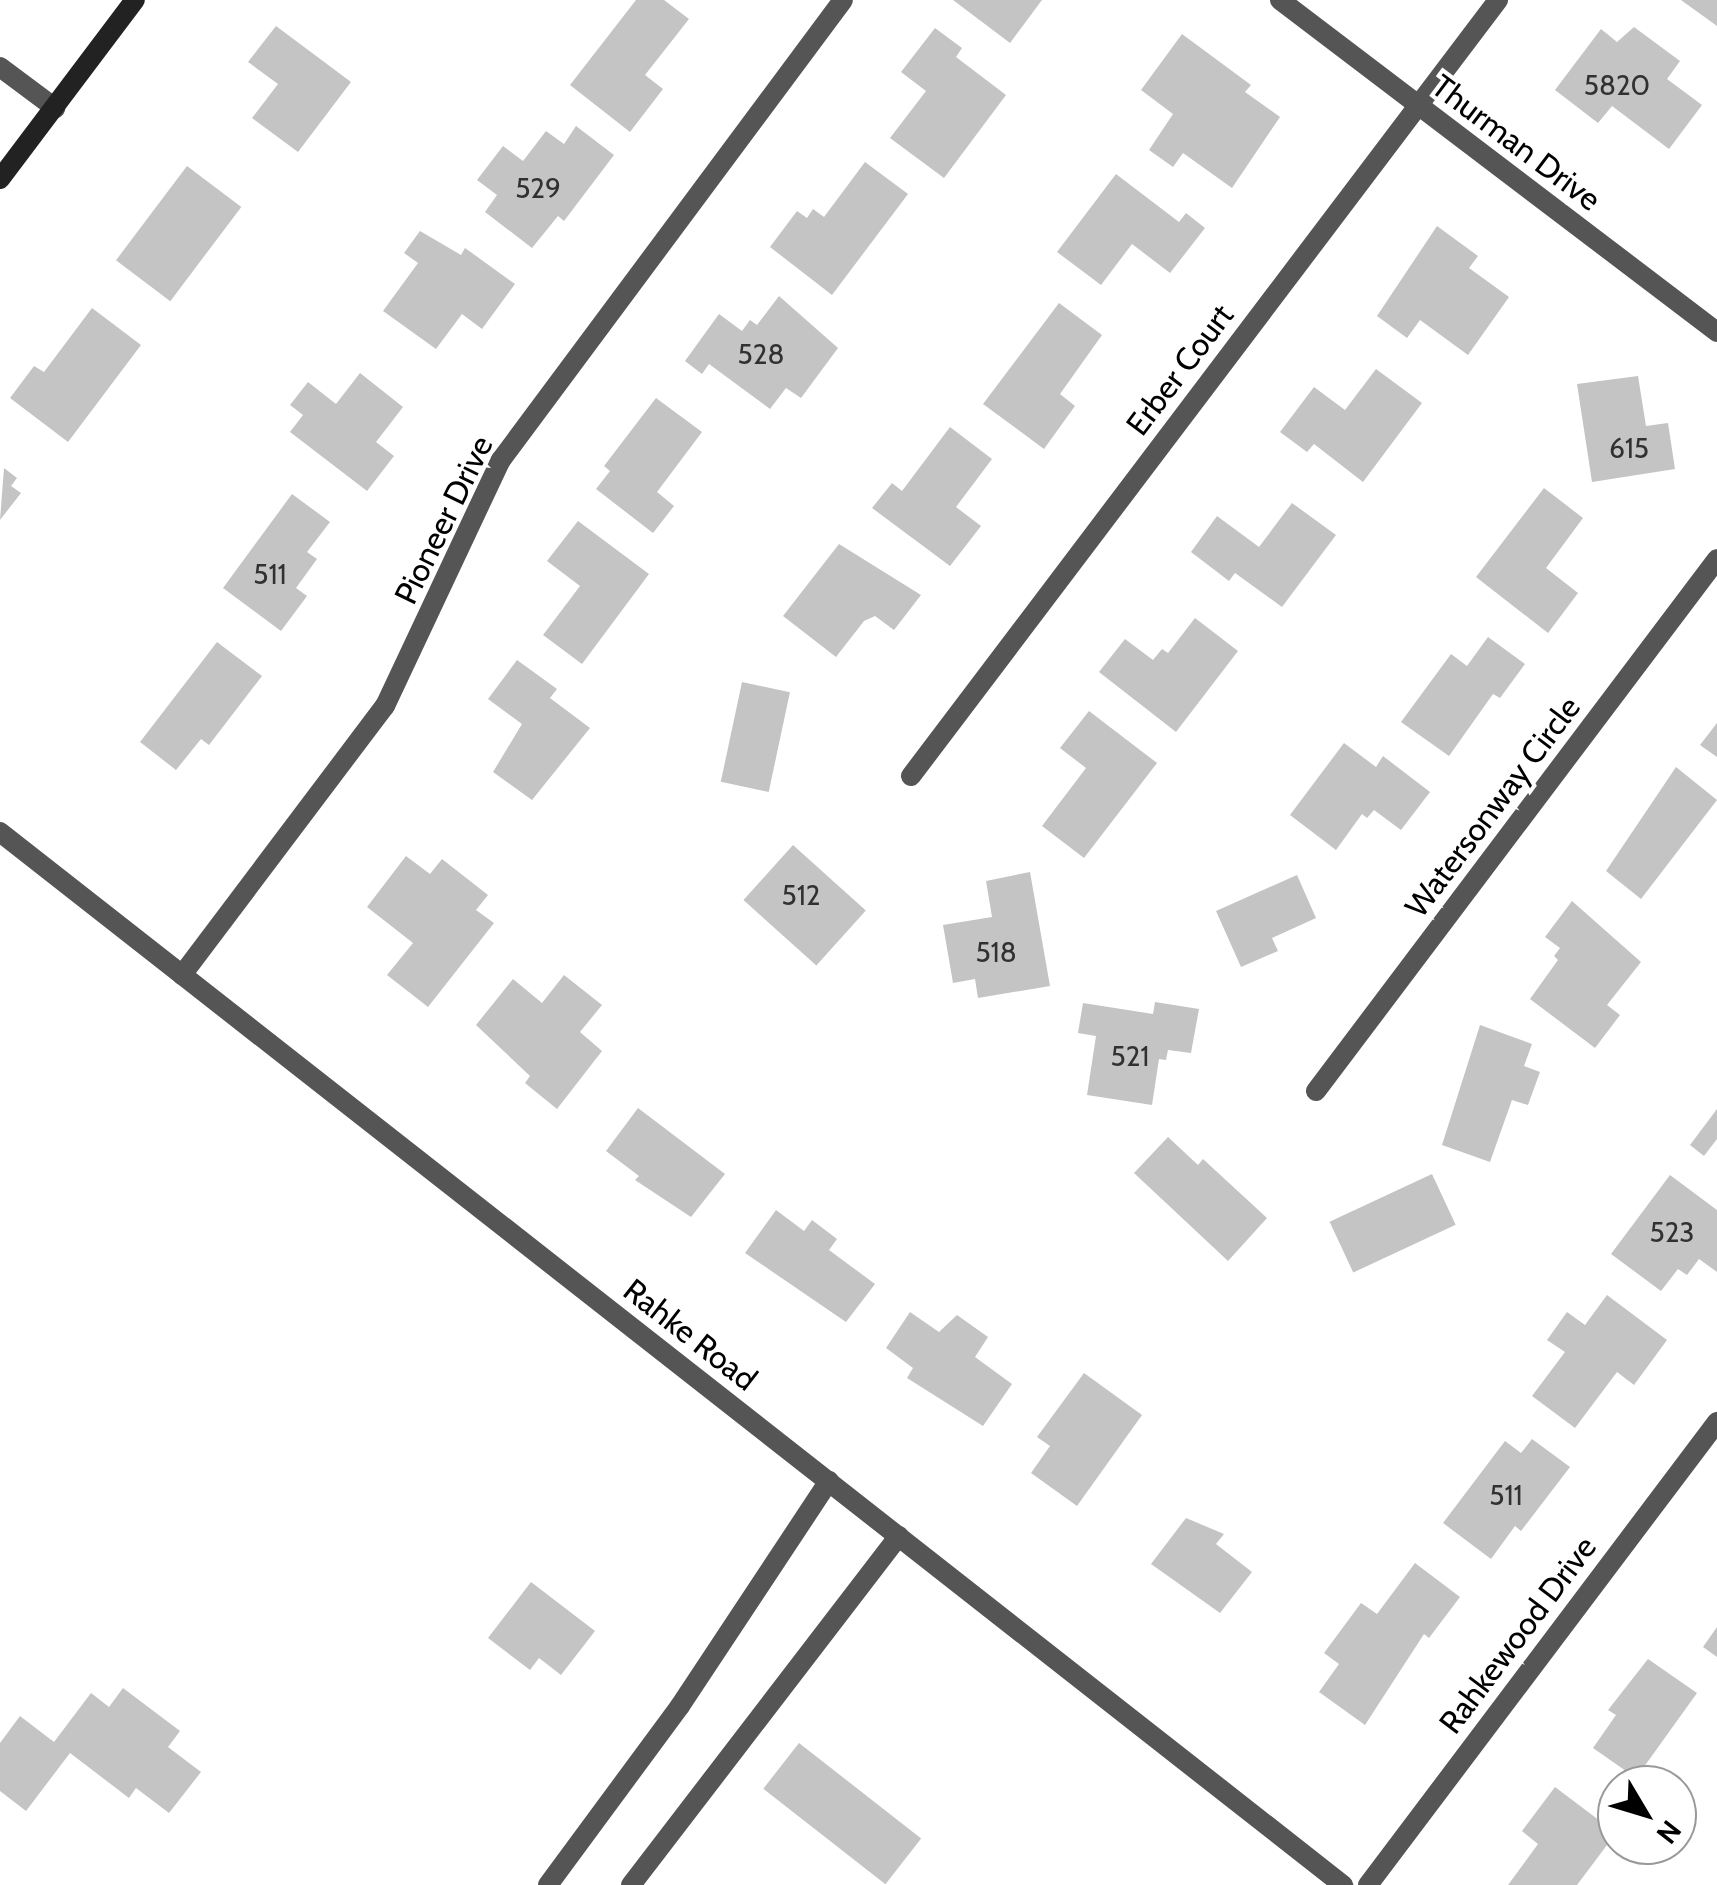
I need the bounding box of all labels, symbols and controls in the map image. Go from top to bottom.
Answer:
street label: Thurman Drive [1424,67,1608,219]
house number: 5820 [1584,68,1650,102]
house number: 529 [515,171,561,205]
street label: Erber Court [1118,297,1242,443]
house number: 528 [738,337,784,371]
street label: Pioneer Drive [387,430,501,610]
house number: 615 [1609,431,1649,465]
house number: 511 [253,557,287,591]
street label: Watersonway Circle [1398,689,1588,925]
house number: 512 [782,878,820,912]
house number: 518 [975,935,1017,969]
house number: 521 [1111,1039,1149,1073]
house number: 523 [1650,1215,1694,1249]
street label: Rahke Road [616,1271,764,1399]
house number: 511 [1489,1478,1523,1512]
street label: Rahkewood Drive [1431,1529,1605,1741]
north arrow [1597,1765,1697,1865]
text: N [1650,1814,1689,1850]

